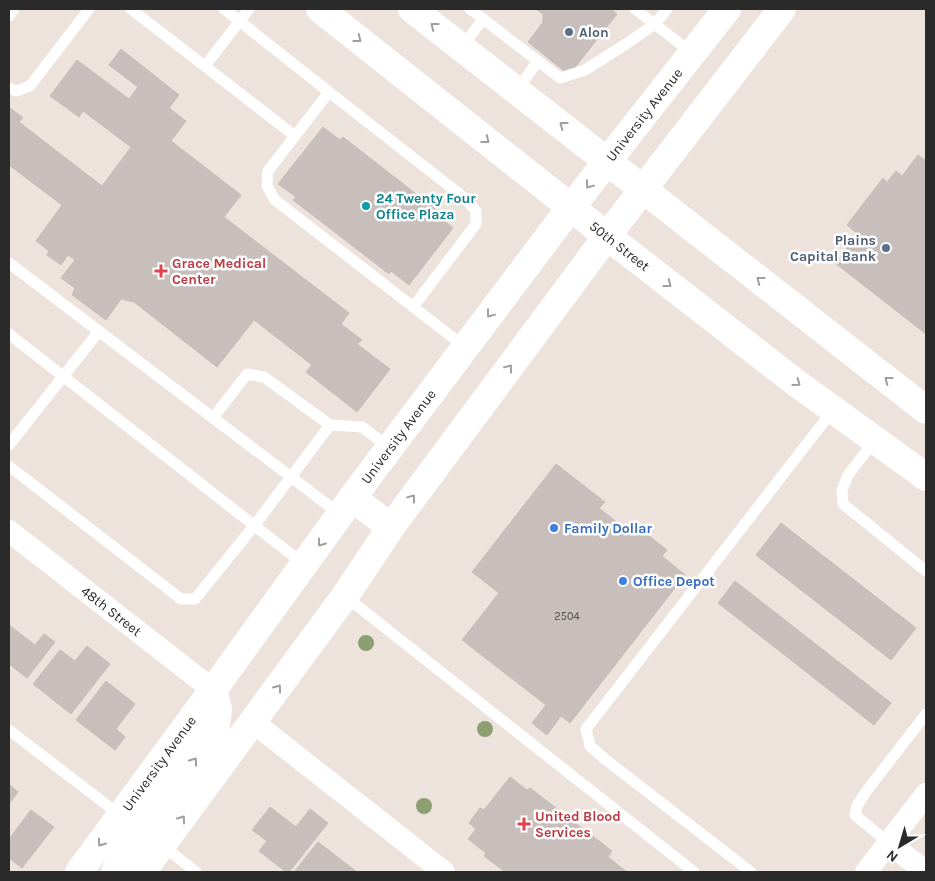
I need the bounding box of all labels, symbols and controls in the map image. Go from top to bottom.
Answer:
one-way arrow [430,23,440,32]
place label: Alon [579,24,609,41]
marker: Alon [563,26,575,38]
one-way arrow [352,33,362,42]
street label: University Avenue [602,65,686,165]
one-way arrow [560,123,569,131]
one-way arrow [480,134,489,142]
one-way arrow [586,179,594,188]
place label: 24 Twenty Four Office Plaza [376,190,476,223]
marker: 24 Twenty Four Office Plaza [360,200,372,212]
street label: 50th Street [586,217,653,275]
place label: Plains Capital Bank [790,232,877,265]
marker: Plains Capital Bank [880,242,892,254]
place label: Grace Medical Center [172,255,266,288]
marker: Grace Medical Center [154,264,168,278]
one-way arrow [757,277,766,285]
one-way arrow [662,278,671,286]
one-way arrow [487,308,496,318]
one-way arrow [503,364,512,374]
one-way arrow [791,377,801,386]
one-way arrow [885,377,894,385]
street label: University Avenue [357,386,439,487]
one-way arrow [406,494,415,504]
place label: Family Dollar [564,520,652,537]
marker: Family Dollar [548,522,560,534]
one-way arrow [318,537,327,547]
place label: Office Depot [633,573,715,590]
marker: Office Depot [617,575,629,587]
street label: 48th Street [78,582,145,640]
house number: 2504 [554,610,580,623]
one-way arrow [272,684,281,694]
street label: University Avenue [118,712,200,814]
one-way arrow [188,757,197,767]
place label: United Blood Services [535,808,621,841]
one-way arrow [176,815,185,825]
marker: United Blood Services [517,817,531,831]
north arrow [875,821,925,871]
one-way arrow [98,837,106,846]
text: N [883,846,901,866]

